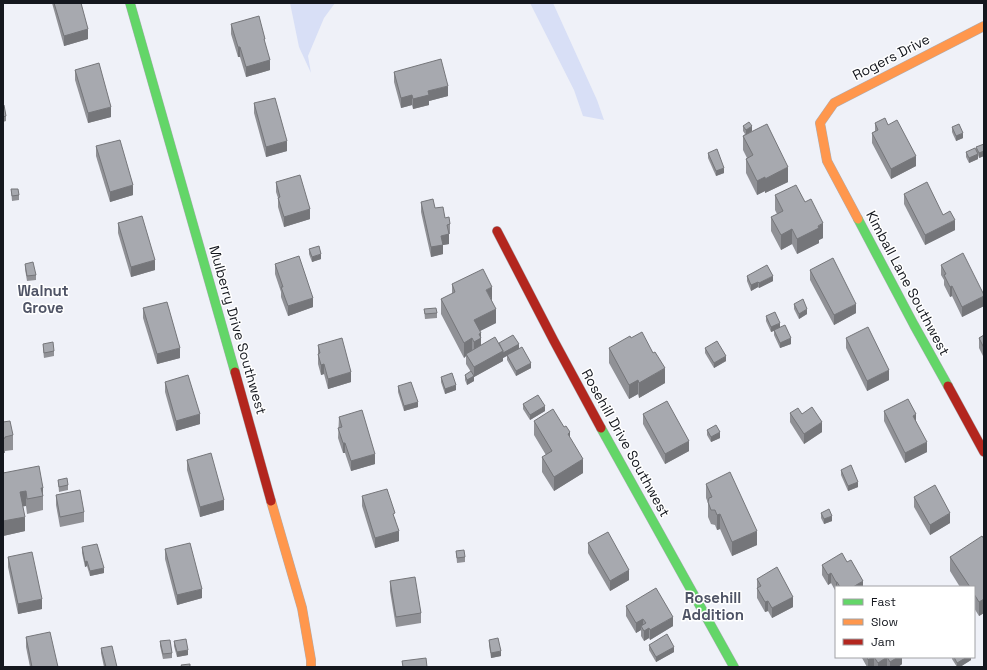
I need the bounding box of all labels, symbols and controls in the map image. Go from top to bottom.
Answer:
street label: Rogers Drive [849,30,933,84]
street label: Kimball Lane Southwest [862,207,954,359]
street label: Mulberry Drive Southwest [205,243,271,417]
district label: Walnut Grove [17,281,69,317]
street label: Rosehill Drive Southwest [578,366,674,520]
legend [835,586,975,658]
district label: Rosehill Addition [682,588,744,624]
text: Fast [871,594,896,610]
text: Slow [871,614,898,630]
text: Jam [871,634,895,650]

